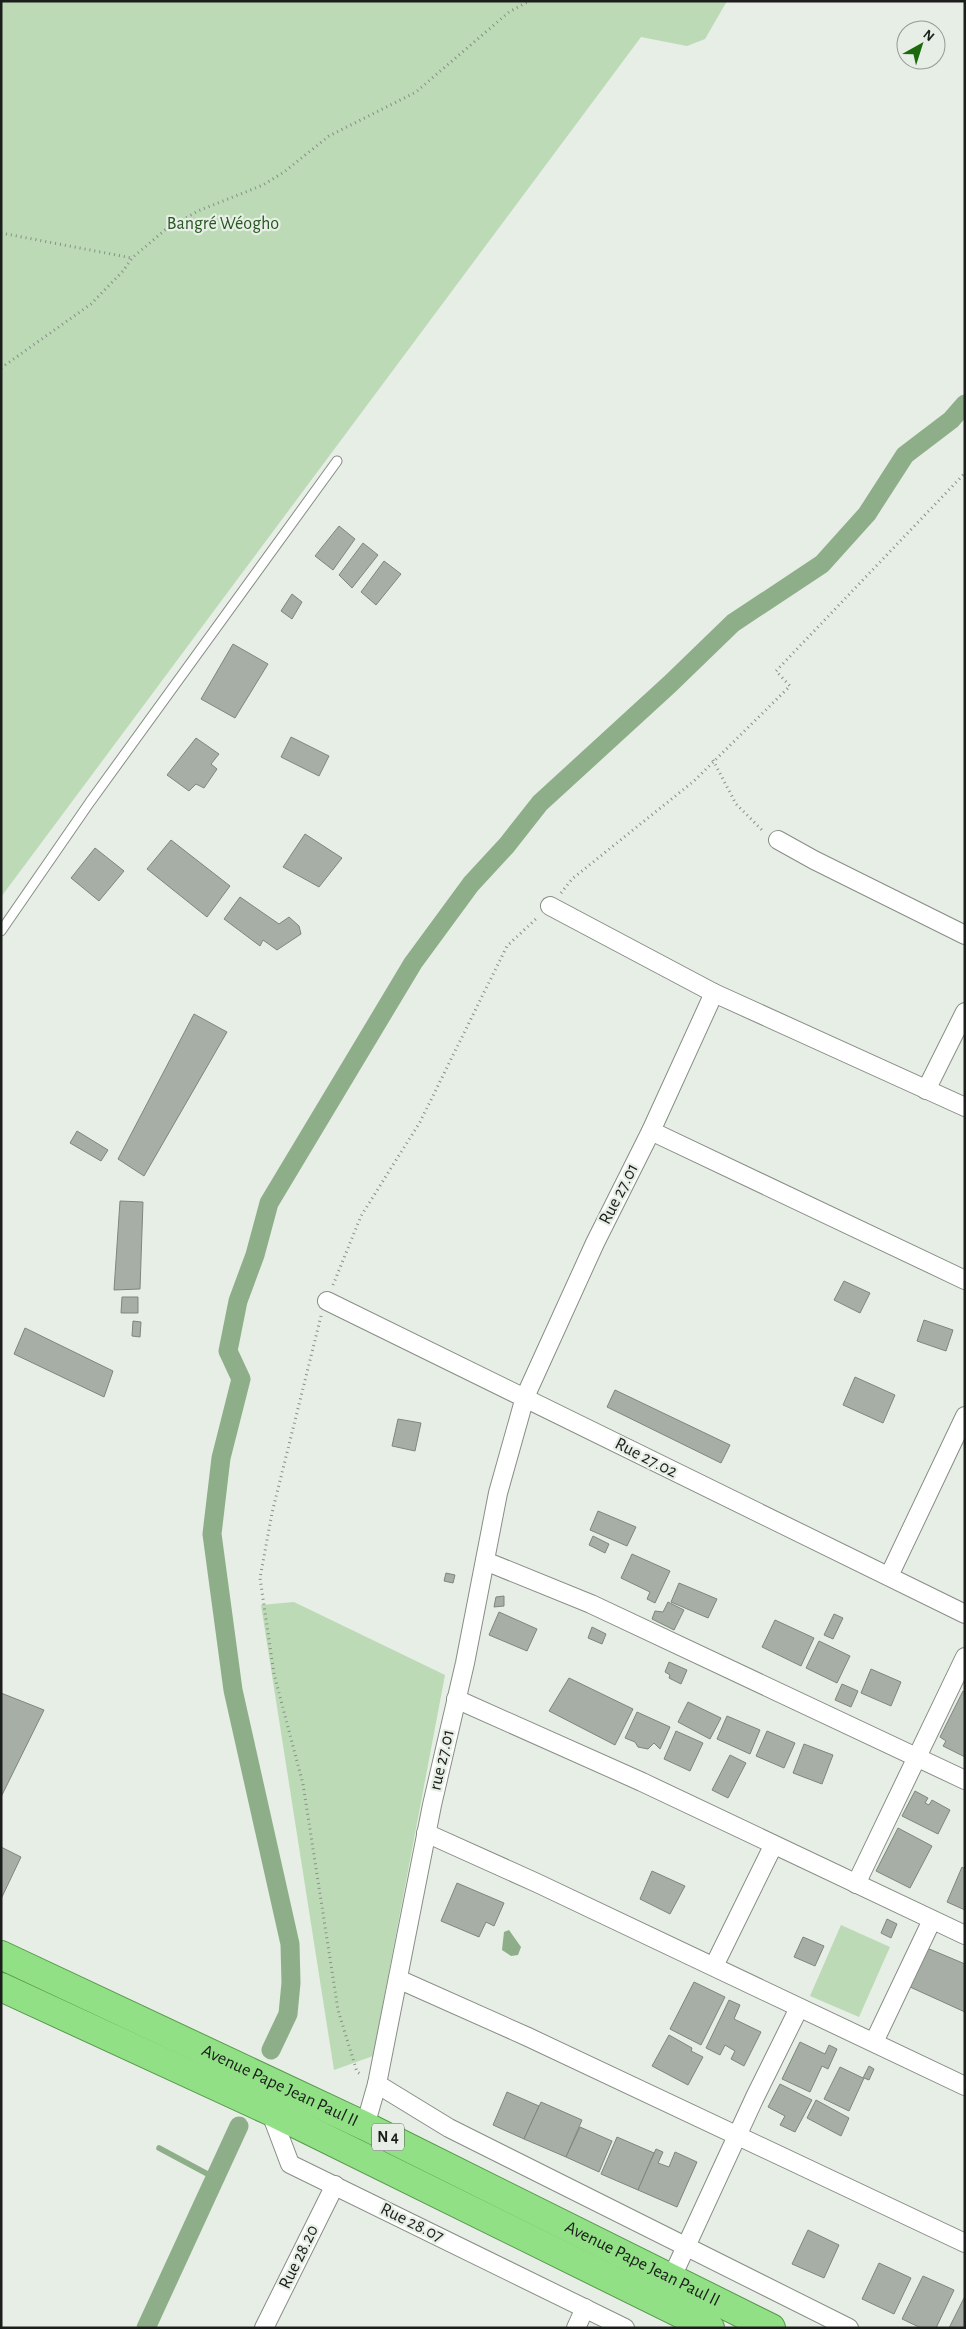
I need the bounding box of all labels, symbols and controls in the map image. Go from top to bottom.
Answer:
north arrow [896,20,946,70]
text: N [920,27,937,44]
park label: Bangré Wéogho [167,215,279,233]
street label: Rue 27.01 [596,1161,642,1227]
street label: Rue 27.02 [612,1435,680,1481]
street label: rue 27.01 [426,1728,458,1792]
street label: Avenue Pape Jean Paul II [199,2042,361,2130]
road number: N 4 [372,2124,404,2150]
street label: Rue 28.07 [378,2200,446,2246]
street label: Avenue Pape Jean Paul II [562,2218,723,2310]
street label: Rue 28.20 [276,2222,322,2292]

